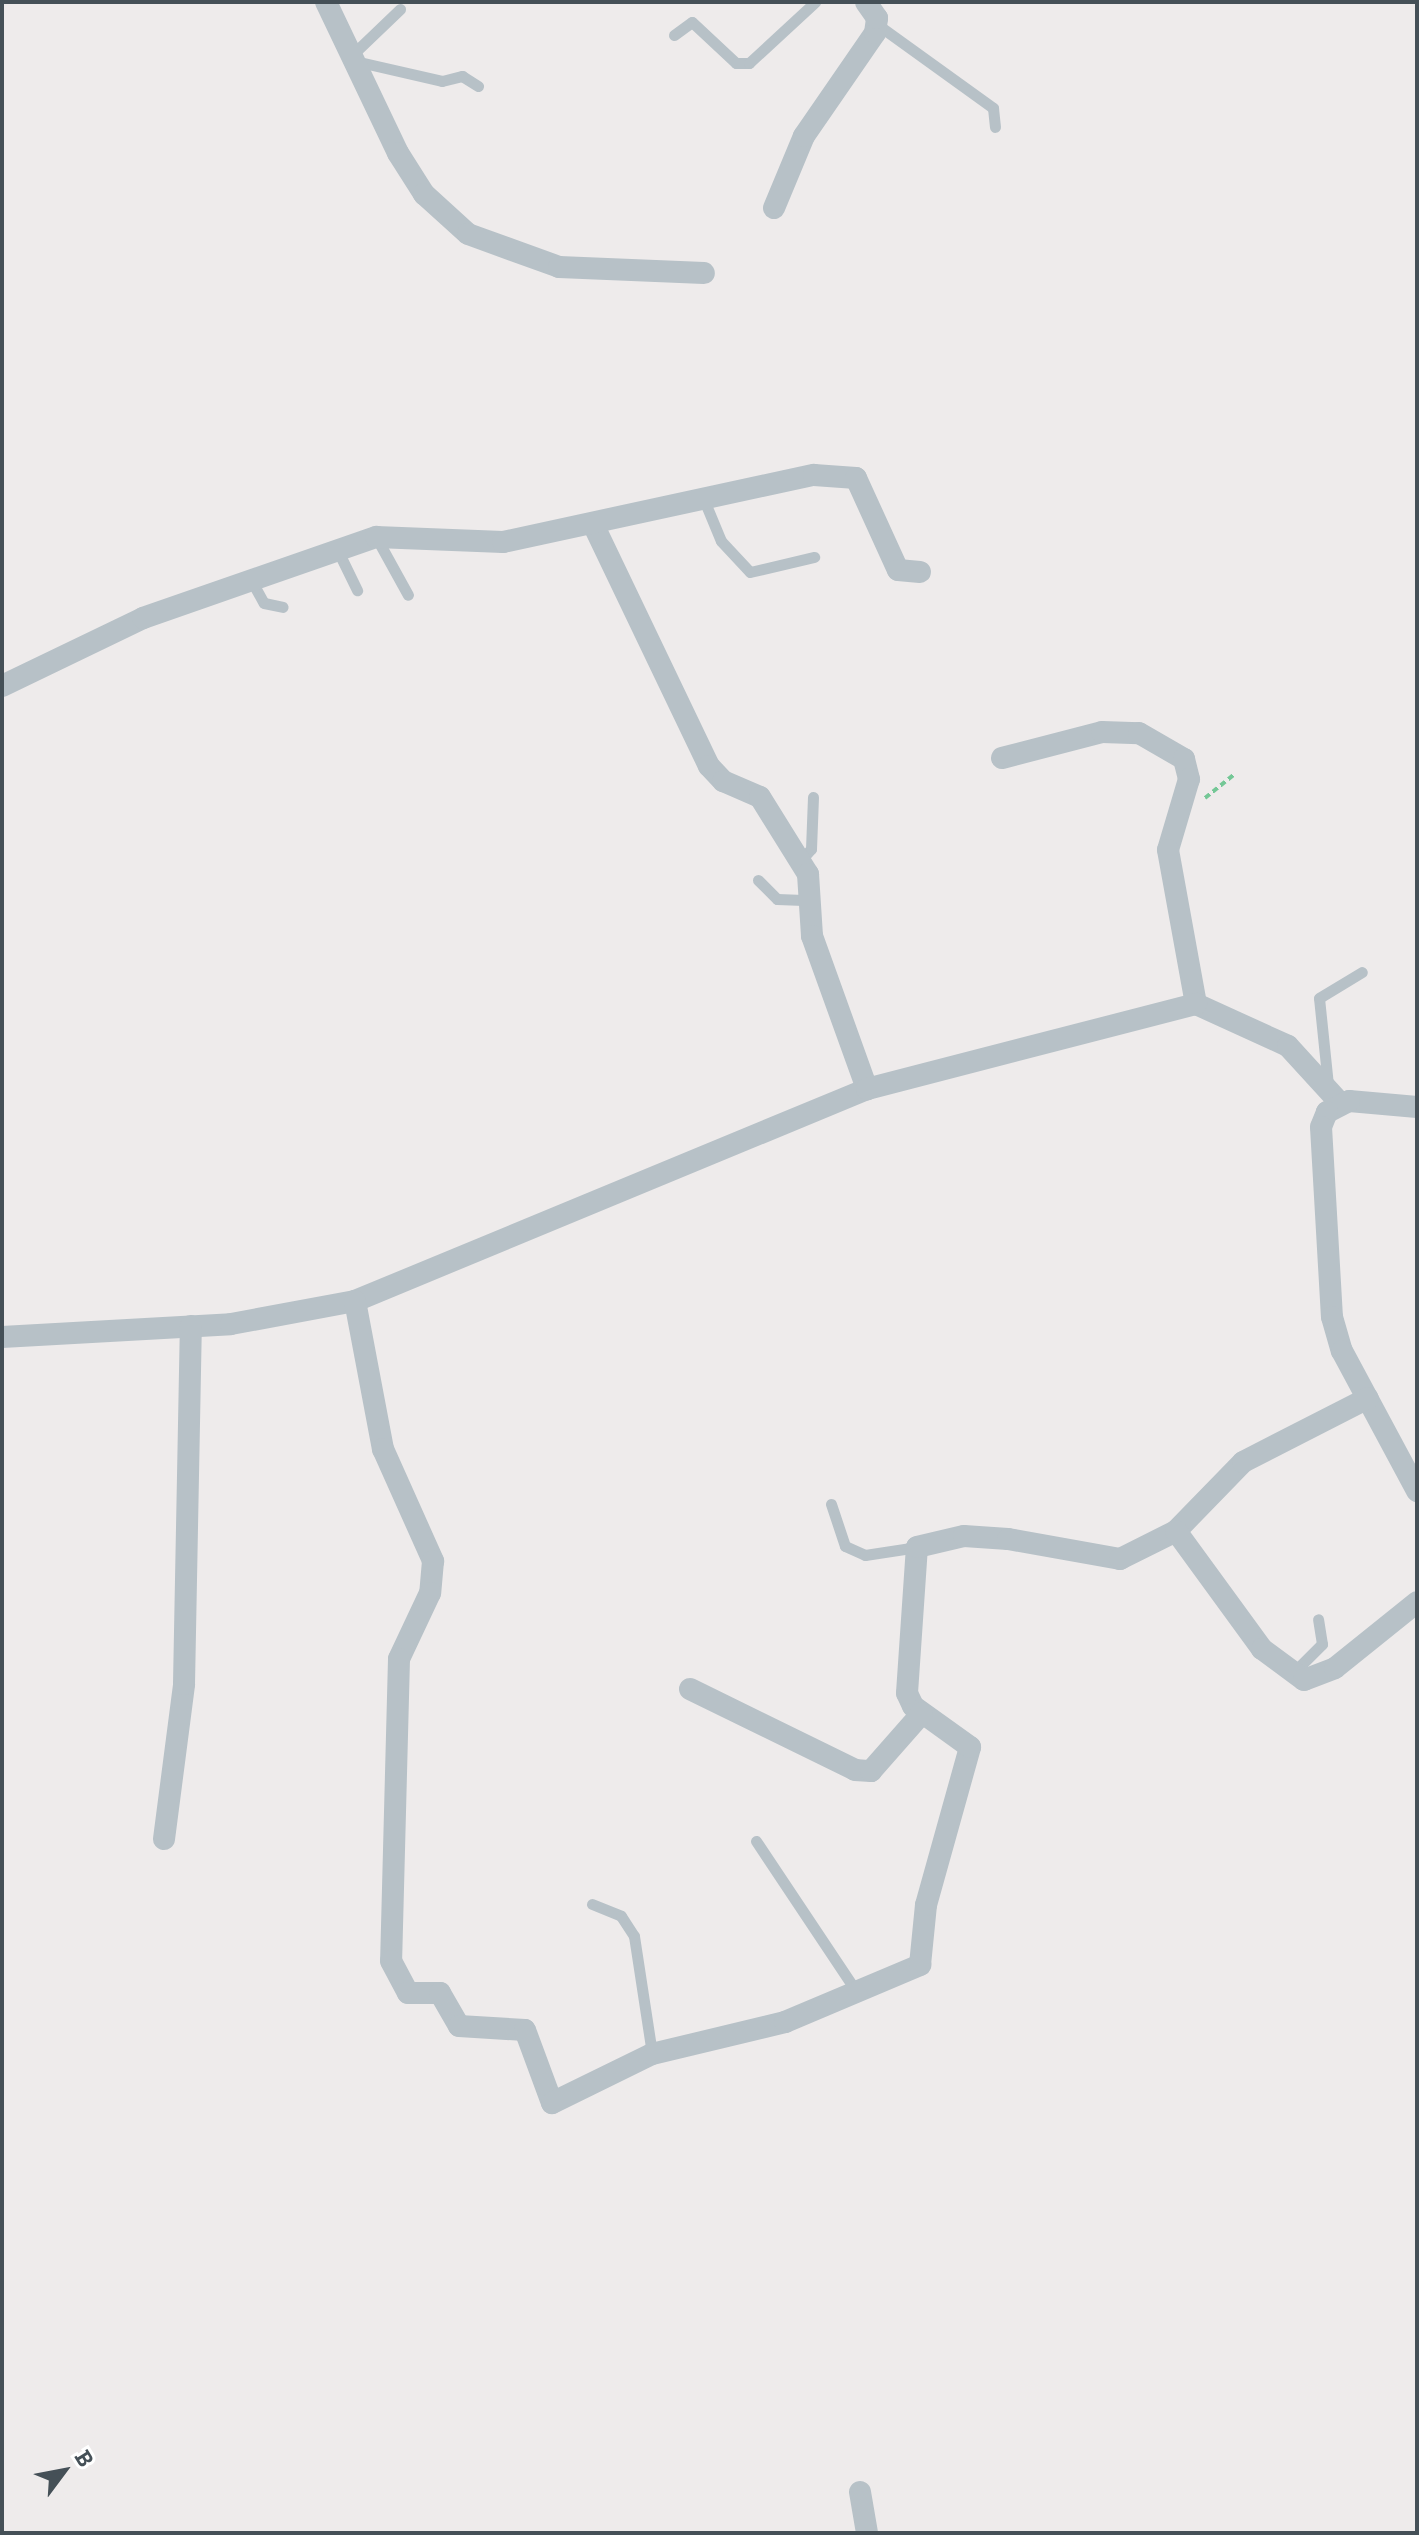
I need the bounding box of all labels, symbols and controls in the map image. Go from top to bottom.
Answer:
north arrow [24,2431,104,2511]
text: B [69,2445,100,2472]

